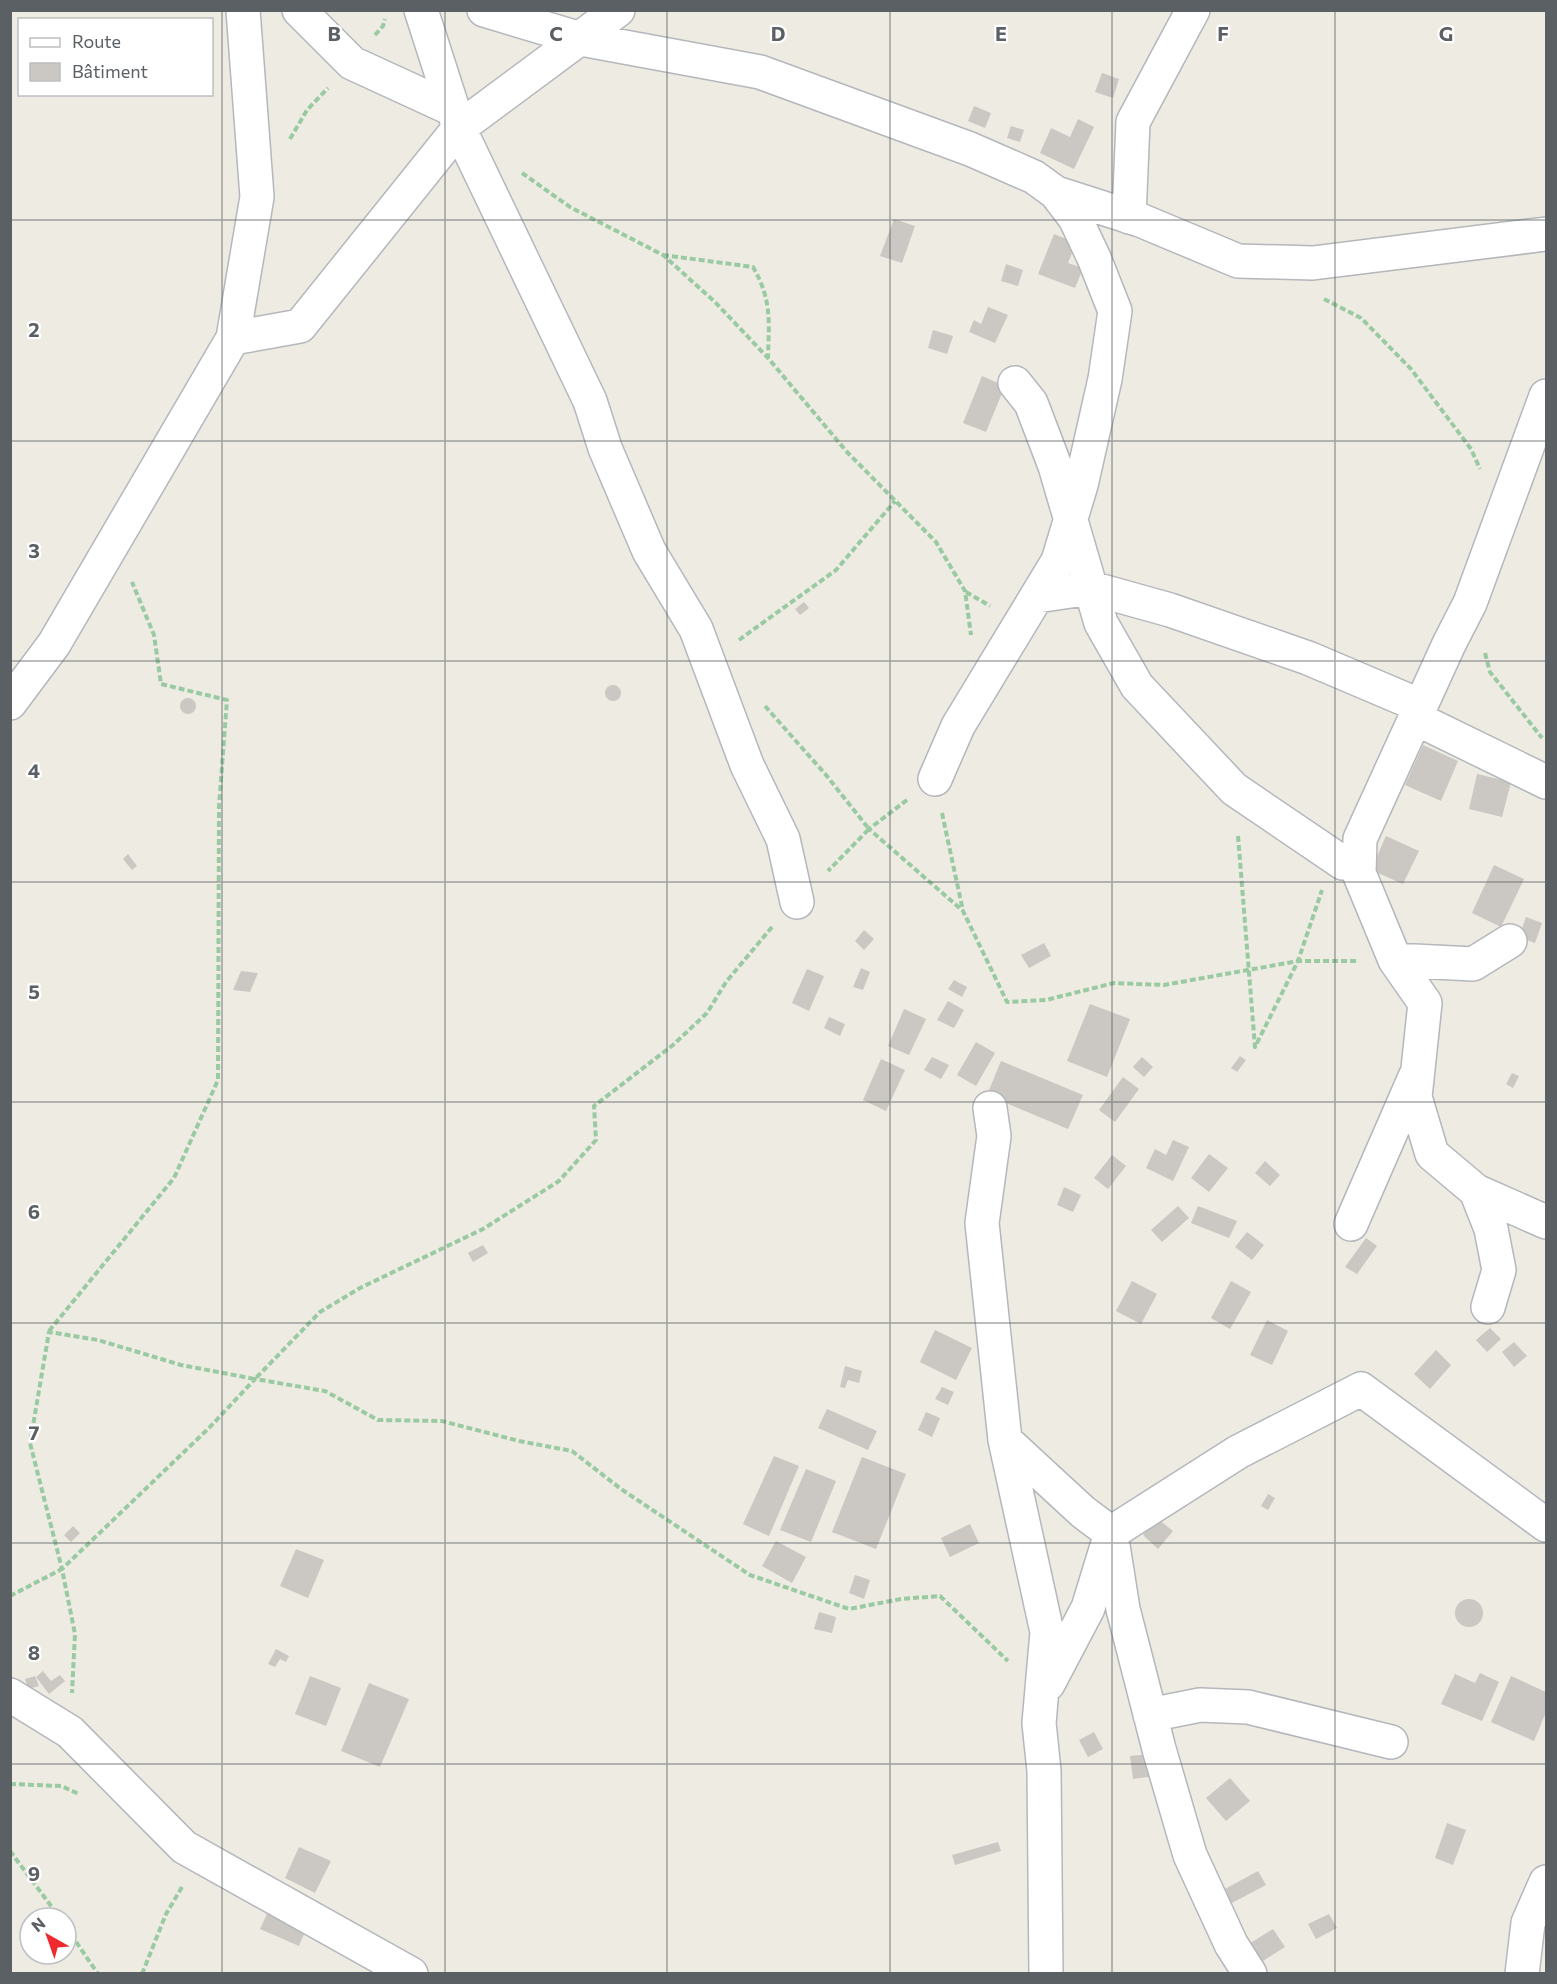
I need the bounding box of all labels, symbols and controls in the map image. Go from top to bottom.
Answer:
legend [18,18,213,96]
text: B [327,21,341,45]
text: C [549,21,563,45]
text: D [771,21,785,45]
text: E [995,21,1007,45]
text: F [1217,21,1229,45]
text: G [1439,21,1453,45]
text: Route [72,30,121,52]
text: Bâtiment [72,60,148,82]
text: 2 [28,317,40,341]
text: 3 [28,538,40,562]
text: 4 [28,758,40,782]
text: 5 [28,979,40,1003]
text: 6 [28,1199,40,1223]
text: 7 [29,1420,40,1444]
text: 8 [28,1640,40,1664]
text: 9 [28,1861,40,1885]
north arrow [18,1906,78,1966]
text: N [27,1913,49,1935]

